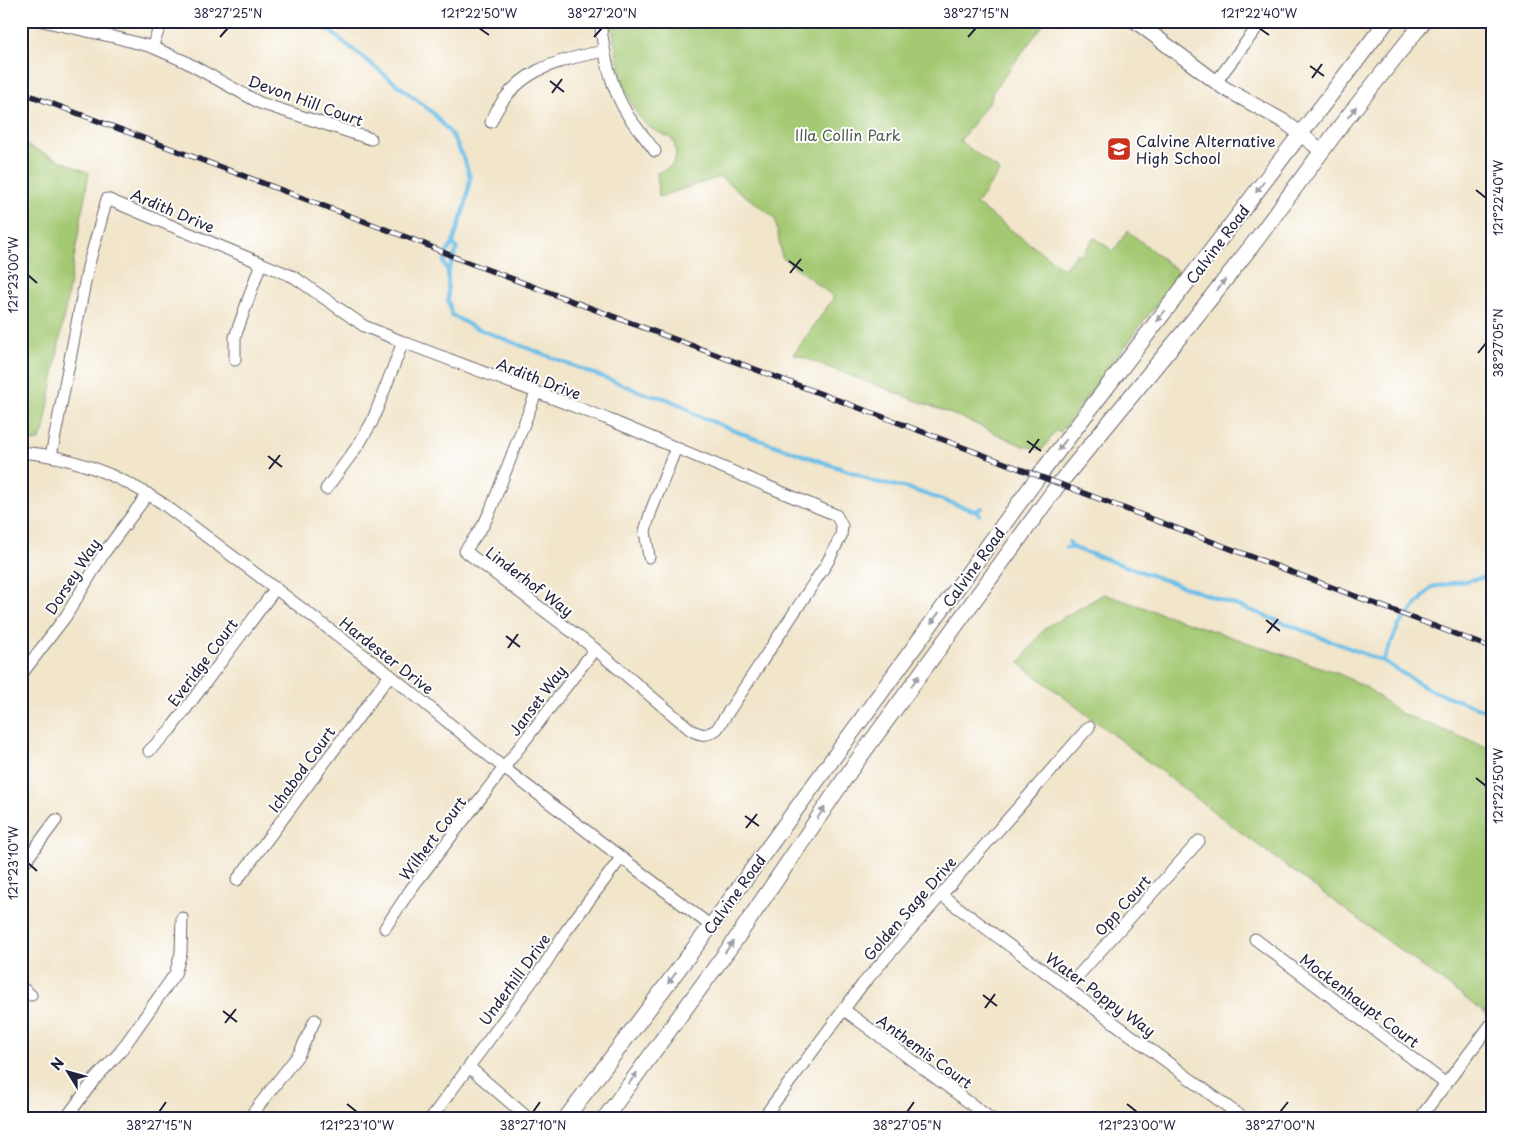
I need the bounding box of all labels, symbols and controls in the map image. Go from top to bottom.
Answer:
text: 38°27'25"N [194,4,262,22]
text: 121°22'50"W [441,4,518,22]
text: 38°27'20"N [567,4,637,22]
text: 38°27'15"N [943,4,1009,22]
text: 121°22'40"W [1221,4,1298,22]
street label: Devon Hill Court [245,69,367,131]
one-way arrow [1346,106,1357,119]
park label: Illa Collin Park [795,123,901,146]
place label: Calvine Alternative High School [1136,129,1276,169]
school or university icon: Calvine Alternative High School [1106,136,1132,162]
text: 121°22'40"W [1489,159,1507,236]
one-way arrow [1255,180,1265,194]
street label: Ardith Drive [128,182,218,238]
street label: Calvine Road [1180,200,1254,288]
text: 121°23'00"W [4,236,22,314]
one-way arrow [1216,279,1227,292]
text: 38°27'05"N [1489,308,1507,378]
one-way arrow [1156,309,1167,322]
street label: Ardith Drive [493,351,585,405]
one-way arrow [1057,438,1068,451]
street label: Calvine Road [936,522,1010,612]
street label: Dorsey Way [39,533,105,619]
street label: Linderhof Way [481,540,579,622]
street label: Hardester Drive [335,611,439,699]
one-way arrow [930,611,940,625]
street label: Everidge Court [161,613,243,711]
street label: Janset Way [503,660,571,740]
one-way arrow [910,674,920,688]
street label: Ichabod Court [262,721,340,817]
text: 121°22'50"W [1489,747,1507,824]
street label: Wilhert Court [393,791,471,885]
one-way arrow [816,806,826,820]
text: 121°23'10"W [4,825,22,900]
street label: Calvine Road [697,849,771,939]
street label: Golden Sage Drive [857,851,961,965]
street label: Opp Court [1088,869,1156,941]
street label: Underhill Drive [473,928,555,1030]
one-way arrow [724,941,735,954]
street label: Water Poppy Way [1041,946,1161,1042]
street label: Mockenhaupt Court [1295,947,1425,1053]
one-way arrow [666,971,677,984]
street label: Anthemis Court [872,1008,978,1094]
north arrow [42,1046,92,1096]
text: N [45,1053,69,1075]
one-way arrow [628,1071,638,1085]
text: 38°27'15"N [126,1116,192,1134]
text: 121°23'10"W [320,1116,395,1134]
text: 38°27'10"N [500,1116,566,1134]
text: 38°27'05"N [872,1116,942,1134]
text: 121°23'00"W [1098,1116,1176,1134]
text: 38°27'00"N [1245,1116,1315,1134]

